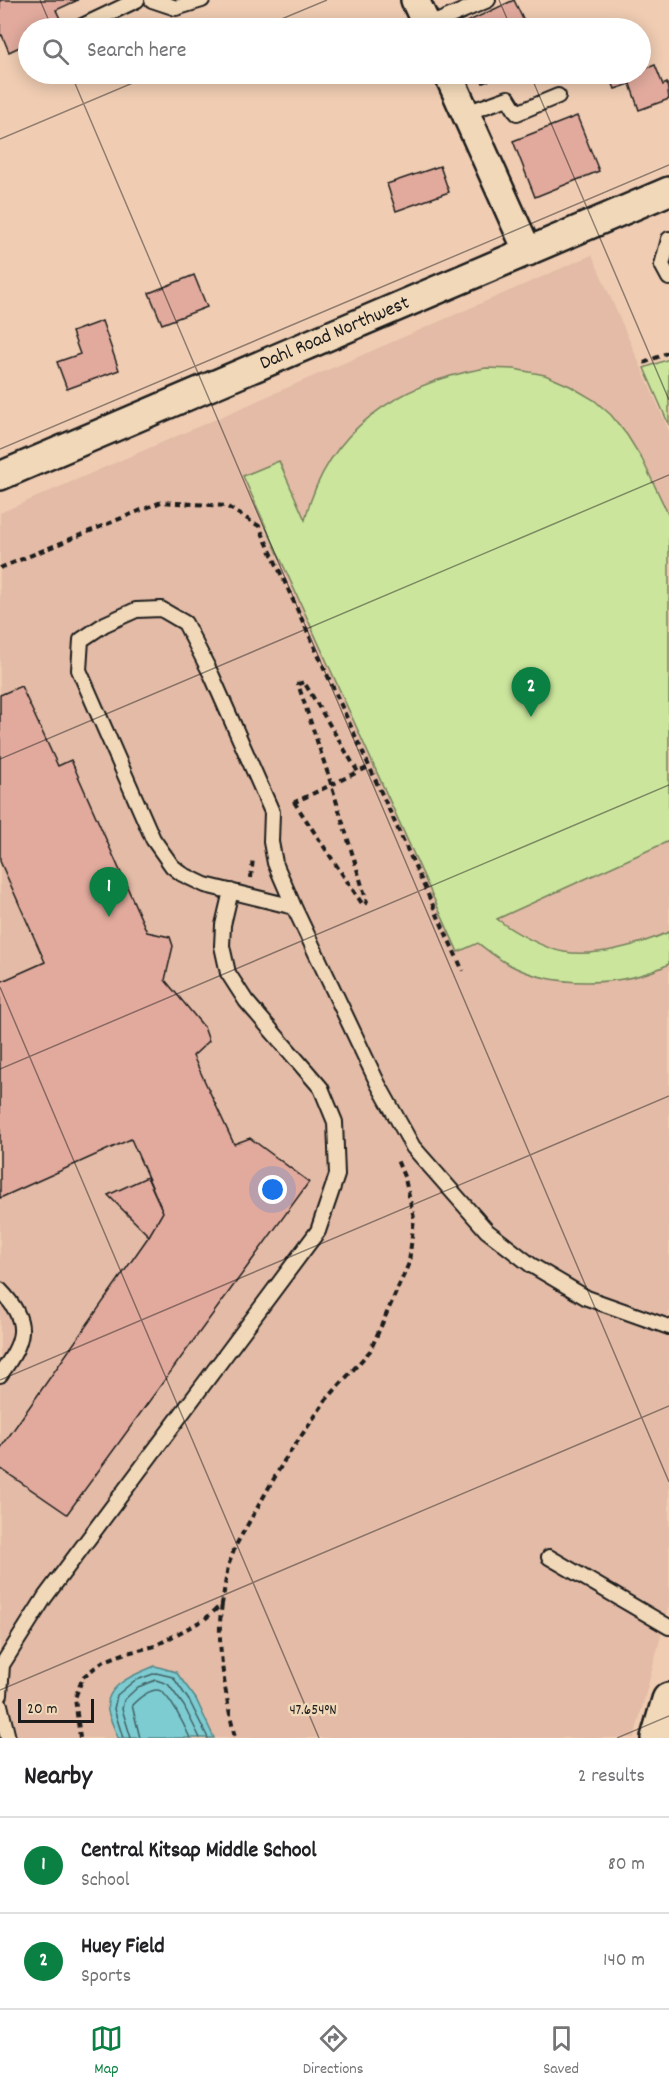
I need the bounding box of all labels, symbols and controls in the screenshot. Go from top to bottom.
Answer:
search box [18,18,651,84]
icon: search [39,35,72,68]
text: Search here [87,36,186,67]
street label: Dahl Road Northwest [256,290,414,378]
pin: 2 [512,668,550,717]
pin: 1 [90,868,128,917]
your location [258,1175,287,1204]
scale bar [18,1696,94,1724]
text: 20 m [27,1698,57,1721]
text: 47.654°N [289,1700,337,1722]
text: Nearby [24,1759,92,1796]
text: 2 results [578,1763,645,1791]
text: Central Kitsap Middle School [81,1836,317,1867]
text: 1 [41,1851,46,1879]
text: 80 m [608,1851,645,1879]
text: School [81,1867,130,1895]
text: Huey Field [81,1932,164,1963]
text: 2 [39,1947,48,1975]
text: 140 m [603,1947,645,1975]
text: Sports [81,1963,131,1991]
tab: Map [90,2022,123,2081]
tab: Directions [303,2022,363,2081]
tab: Saved [543,2022,579,2081]

